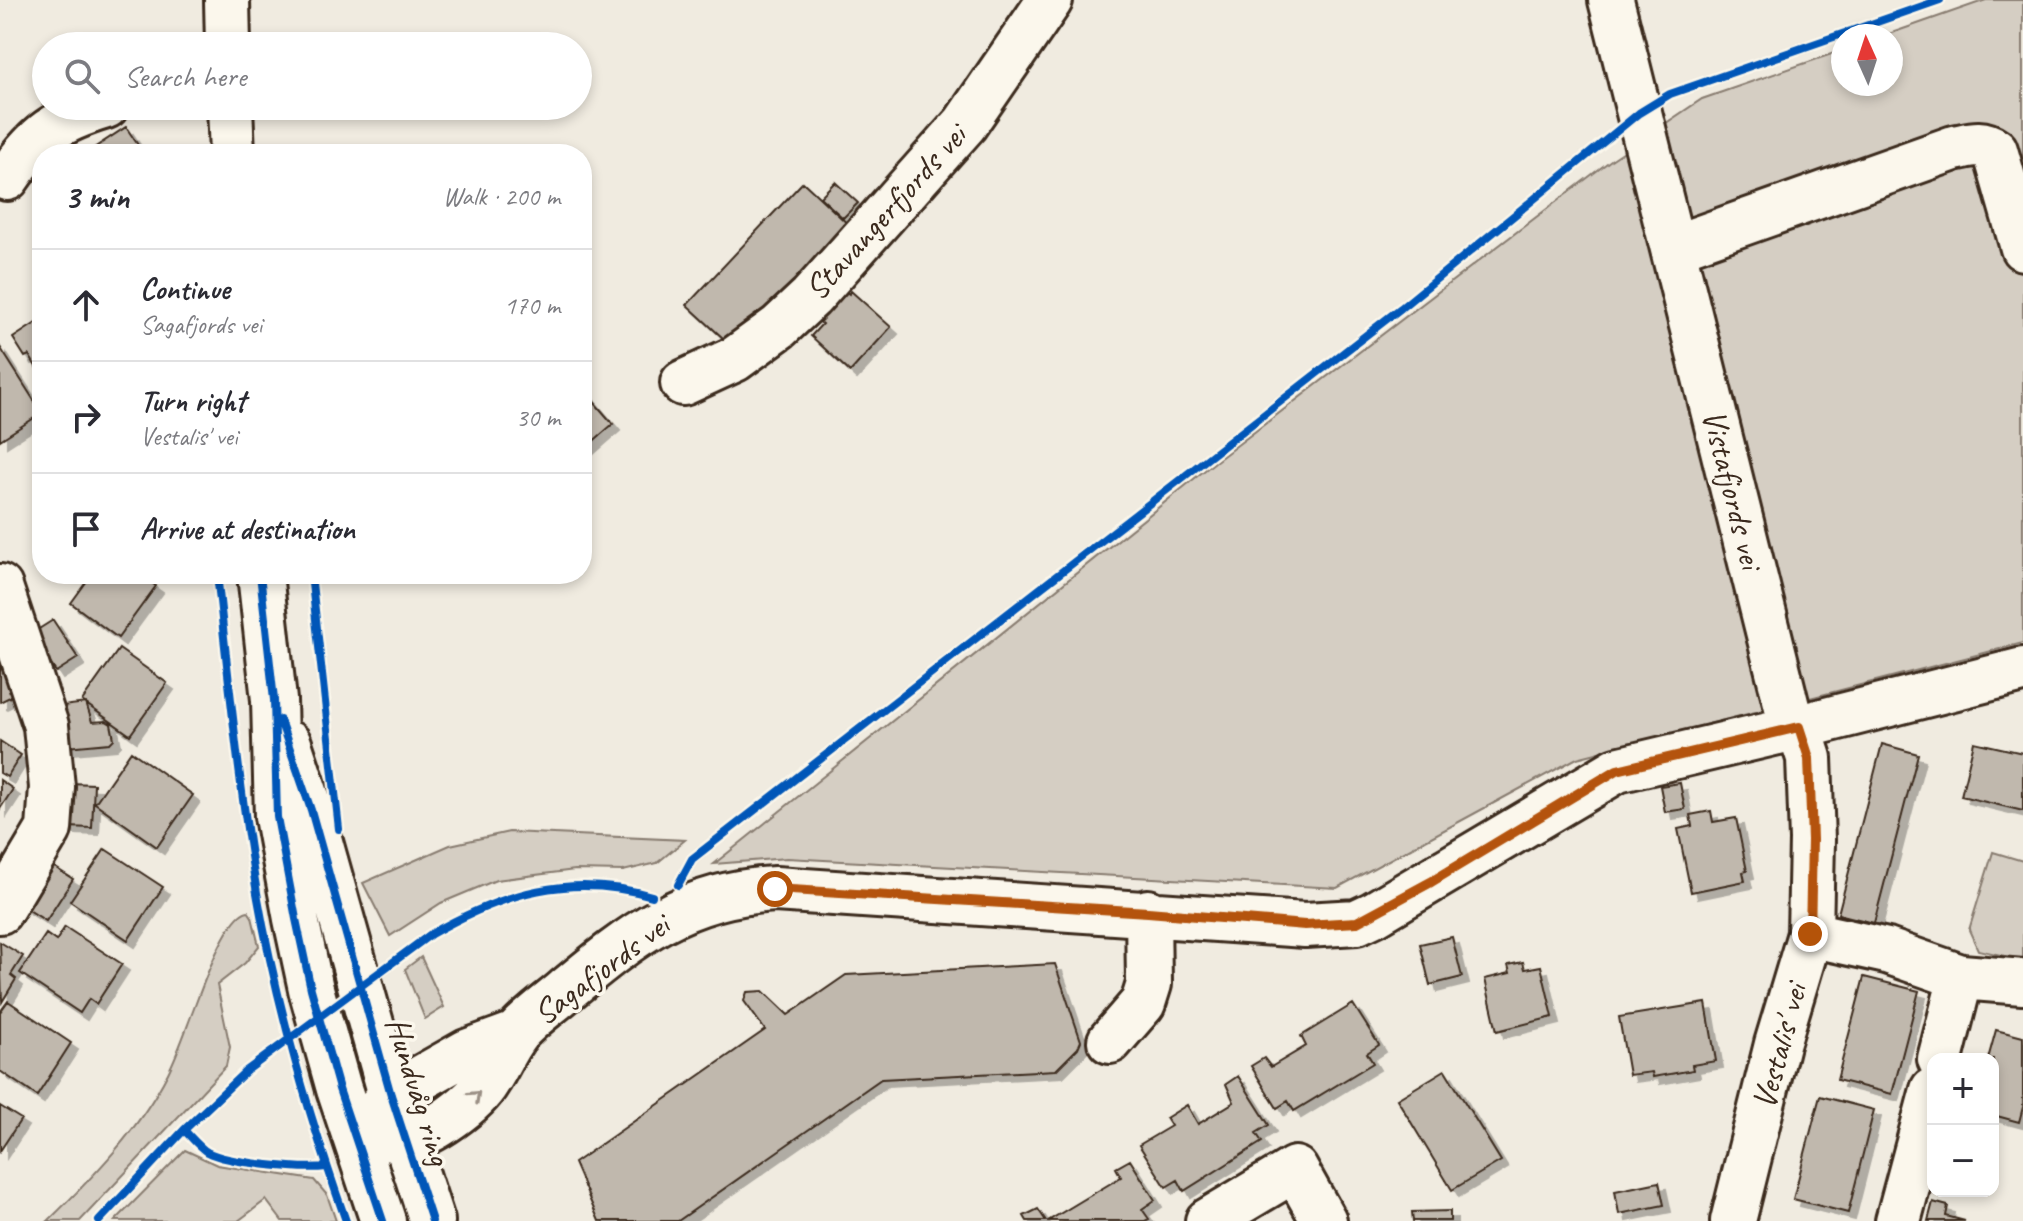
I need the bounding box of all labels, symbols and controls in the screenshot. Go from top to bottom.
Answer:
north arrow [1831,24,1903,96]
search box [32,32,592,120]
icon: search [60,54,104,98]
text: Search here [124,57,246,95]
street label: Stavangerfjords vei [795,112,978,309]
text: 3 min [64,175,129,218]
text: Walk · 200 m [443,180,560,213]
text: Continue [140,270,230,308]
icon: ahead [64,283,108,327]
text: 170 m [504,289,560,322]
text: Sagafjords vei [140,308,262,341]
text: Turn right [140,382,245,420]
icon: right [64,395,108,439]
text: 30 m [516,401,560,434]
street label: Vistafjords vei [1692,405,1774,577]
text: Vestalis' vei [140,420,238,453]
icon: arrive [64,507,108,551]
text: Arrive at destination [140,510,355,548]
route start [757,871,793,907]
street label: Sagafjords vei [524,902,681,1034]
route end [1792,916,1828,952]
street label: Vestalis' vei [1742,975,1817,1113]
street label: Hundvåg ring [376,1012,462,1172]
map controls [1927,1053,1999,1197]
button: + [1927,1053,1999,1125]
one-way arrow [466,1090,480,1105]
button: − [1927,1125,1999,1197]

